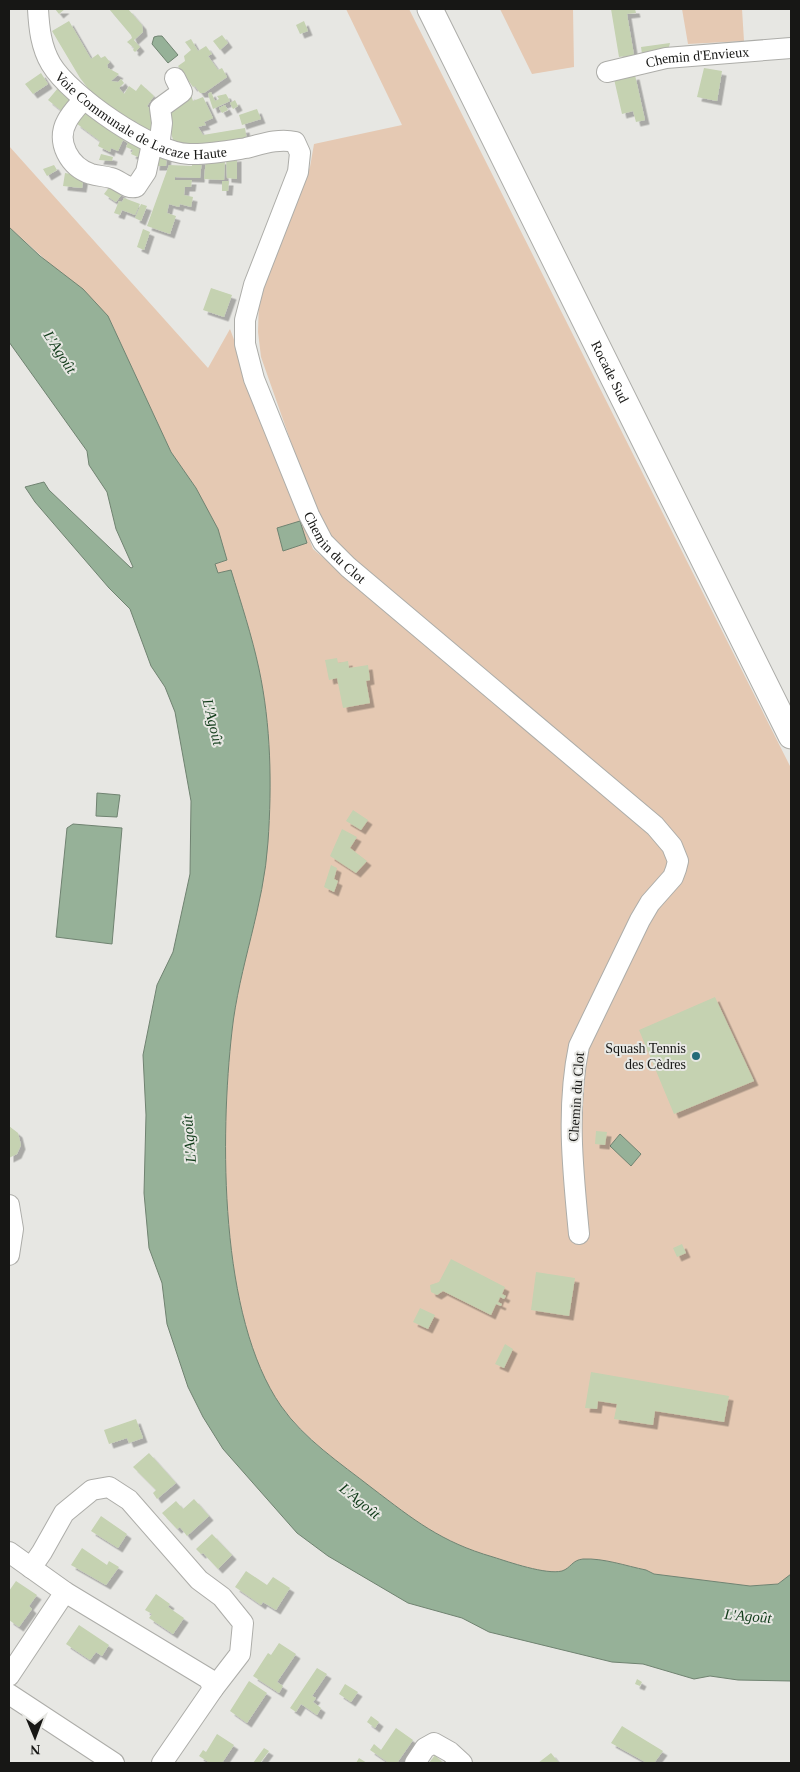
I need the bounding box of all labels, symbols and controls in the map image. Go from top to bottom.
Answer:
street label: Chemin d'Envieux [644,44,750,71]
street label: Voie Communale de Lacaze Haute [52,69,228,162]
water label: L'Agoût [40,327,80,377]
street label: Rocade Sud [588,338,631,405]
street label: Chemin du Clot [301,509,369,587]
water label: L'Agoût [199,696,227,748]
place label: Squash Tennis des Cèdres [605,1041,686,1072]
marker: Squash Tennis des Cèdres [690,1050,702,1062]
street label: Chemin du Clot [566,1052,587,1142]
water label: L'Agoût [179,1114,199,1164]
water label: L'Agoût [336,1479,384,1523]
water label: L'Agoût [723,1606,773,1626]
north arrow [10,1712,60,1762]
text: N [30,1742,40,1757]

